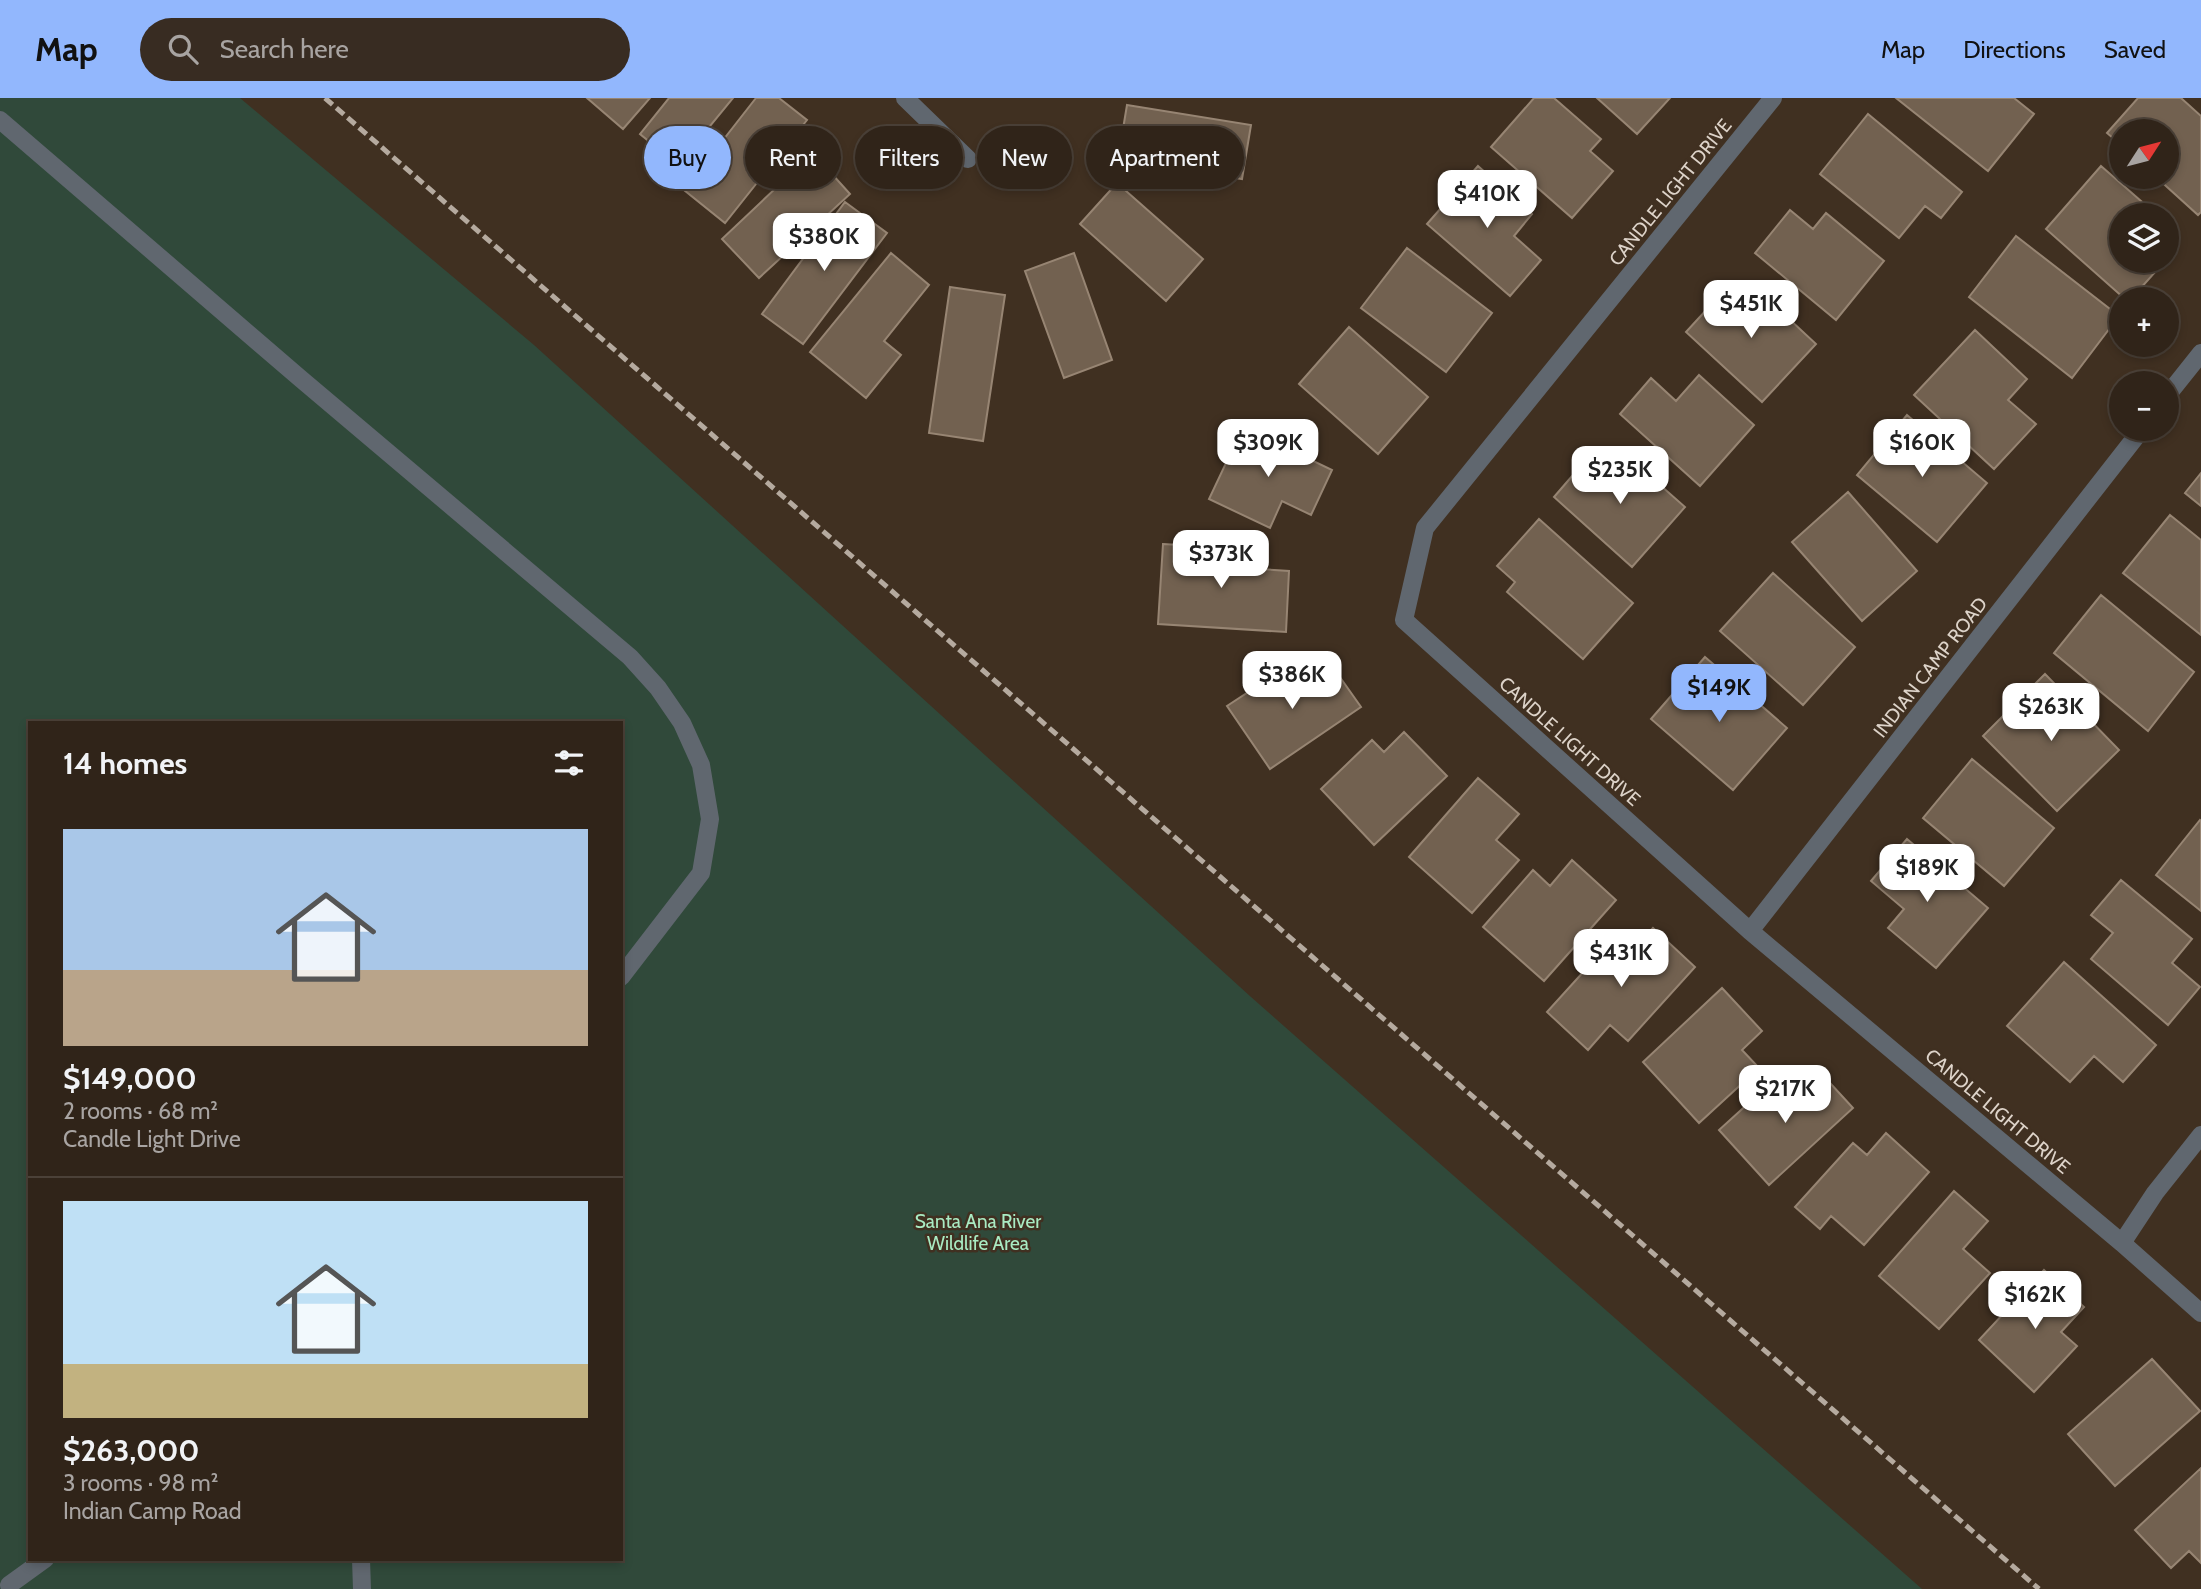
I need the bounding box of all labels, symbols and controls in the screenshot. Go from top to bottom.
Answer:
search box [140,18,630,81]
text: Map [35,29,98,69]
icon: search [164,30,202,68]
text: Search here [220,33,349,65]
text: Map [1881,35,1925,64]
text: Directions [1963,35,2066,64]
text: Saved [2104,35,2166,64]
street label: CANDLE LIGHT DRIVE [1604,114,1737,270]
north arrow [2109,119,2179,189]
map controls [2109,119,2179,441]
chip: Buy [644,126,731,189]
chip: Rent [745,126,841,189]
chip: Filters [855,126,963,189]
chip: New [977,126,1072,189]
chip: Apartment [1086,126,1244,189]
pin: $410K [1438,170,1536,230]
text: $410K [1454,179,1520,207]
button: layers [2109,203,2179,273]
pin: $380K [775,214,873,273]
text: $380K [789,222,859,250]
pin: $451K [1702,280,1800,340]
button: + [2109,287,2179,357]
text: $451K [1720,289,1782,317]
button: − [2109,371,2179,441]
pin: $309K [1219,420,1317,479]
pin: $160K [1873,420,1971,479]
text: $309K [1233,428,1303,456]
text: $160K [1889,428,1955,456]
pin: $235K [1571,446,1669,506]
text: $235K [1588,455,1652,483]
pin: $373K [1172,531,1270,590]
text: $373K [1189,539,1253,567]
street label: INDIAN CAMP ROAD [1869,593,1992,742]
pin: $386K [1243,652,1341,711]
text: $386K [1259,660,1325,688]
pin: $149K [1670,664,1768,724]
street label: CANDLE LIGHT DRIVE [1494,672,1645,811]
text: $149K [1687,673,1751,701]
pin: $263K [2002,684,2100,743]
text: $263K [2018,692,2084,720]
icon: filters [550,744,588,782]
text: 14 homes [63,745,187,782]
pin: $189K [1878,844,1976,904]
text: $189K [1895,853,1959,881]
icon: home [263,874,389,1000]
pin: $431K [1572,930,1670,989]
text: $431K [1590,938,1652,966]
street label: CANDLE LIGHT DRIVE [1921,1044,2075,1179]
text: $149,000 [63,1060,197,1097]
pin: $217K [1736,1066,1834,1125]
text: $217K [1755,1074,1815,1102]
text: 2 rooms · 68 m² [63,1097,218,1125]
text: Candle Light Drive [63,1125,241,1153]
park label: Santa Ana River Wildlife Area [915,1210,1041,1255]
icon: home [263,1246,389,1372]
pin: $162K [1986,1272,2084,1331]
text: $162K [2004,1280,2066,1308]
text: $263,000 [63,1432,200,1469]
text: 3 rooms · 98 m² [63,1469,218,1497]
text: Indian Camp Road [63,1497,241,1525]

